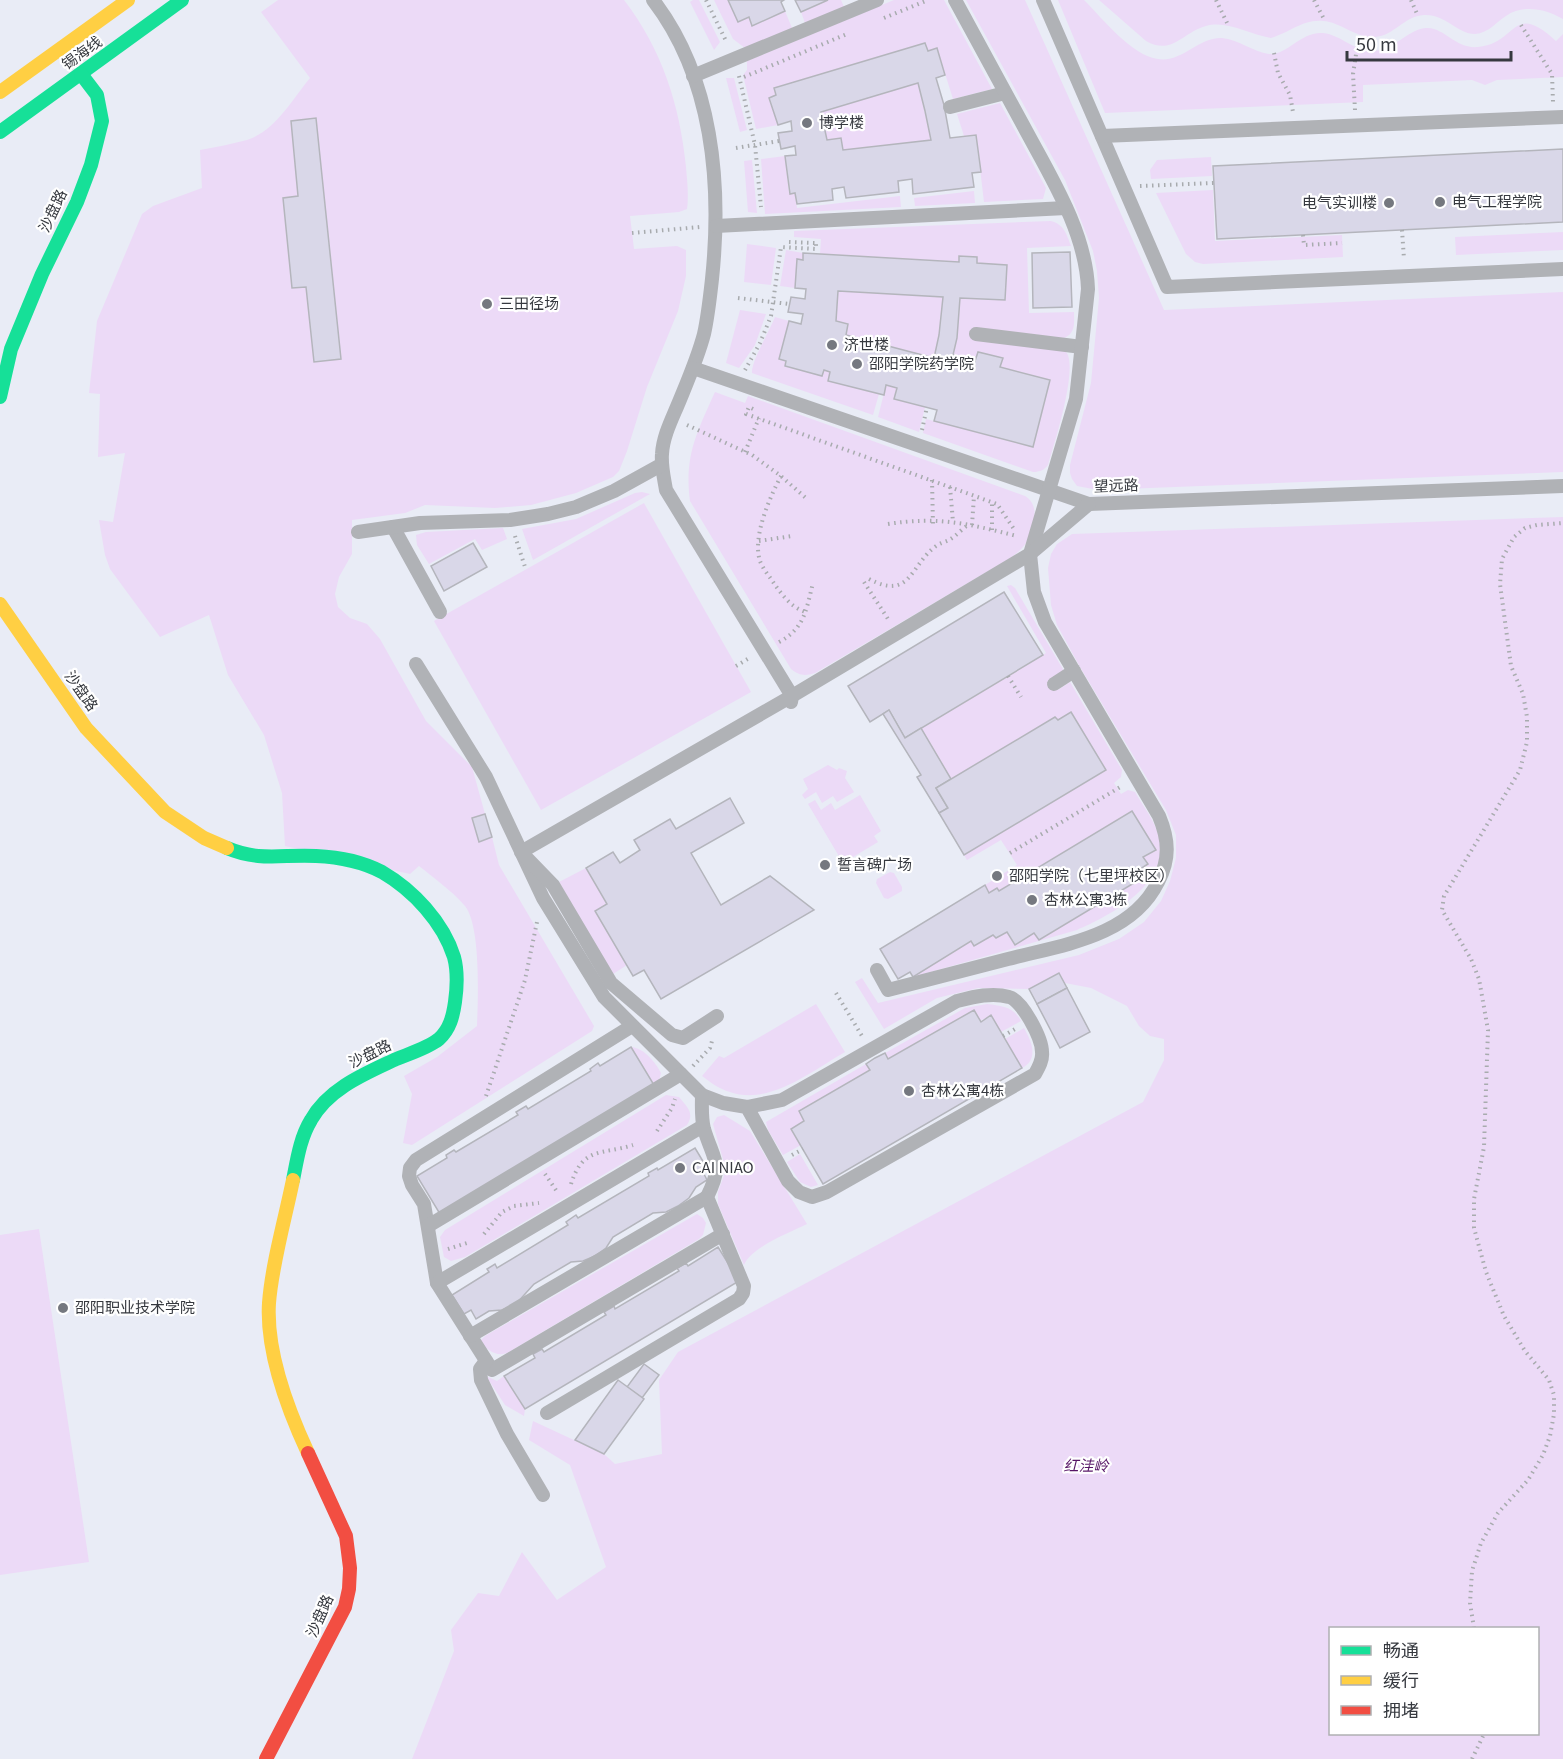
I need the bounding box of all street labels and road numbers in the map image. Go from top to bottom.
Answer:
street label: 锡海线 [57,30,105,74]
street label: 沙盘路 [33,186,71,235]
street label: 望远路 [1093,473,1139,496]
street label: 沙盘路 [61,666,104,715]
street label: 沙盘路 [345,1033,394,1072]
street label: 沙盘路 [300,1591,337,1640]

